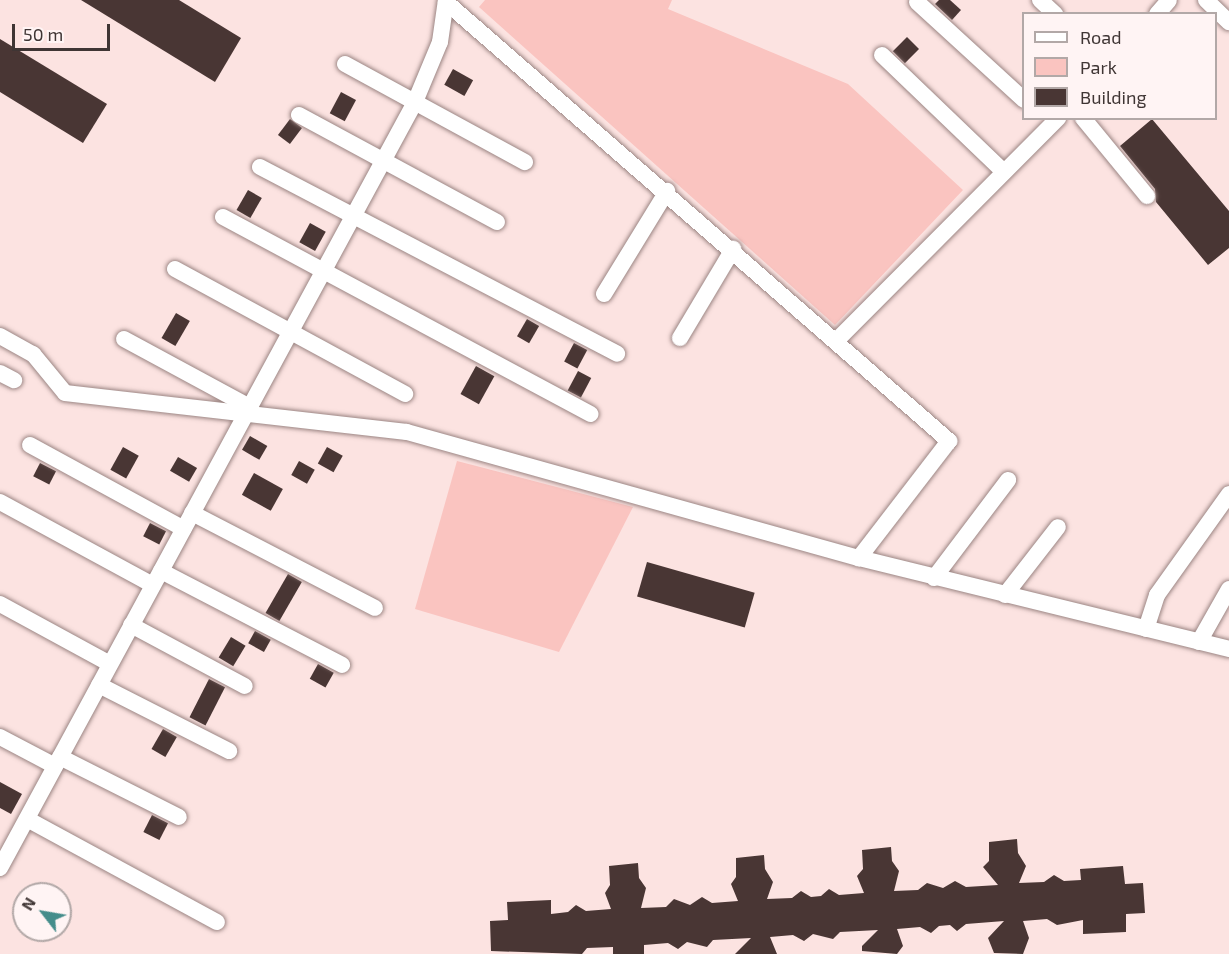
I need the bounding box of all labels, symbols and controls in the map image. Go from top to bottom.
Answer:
scale bar [15,12,112,50]
legend [1022,12,1217,120]
text: 50 m [23,23,63,45]
text: Road [1080,26,1121,48]
text: Park [1080,56,1117,78]
text: Building [1080,86,1147,108]
north arrow [12,882,72,942]
text: N [17,894,39,913]

